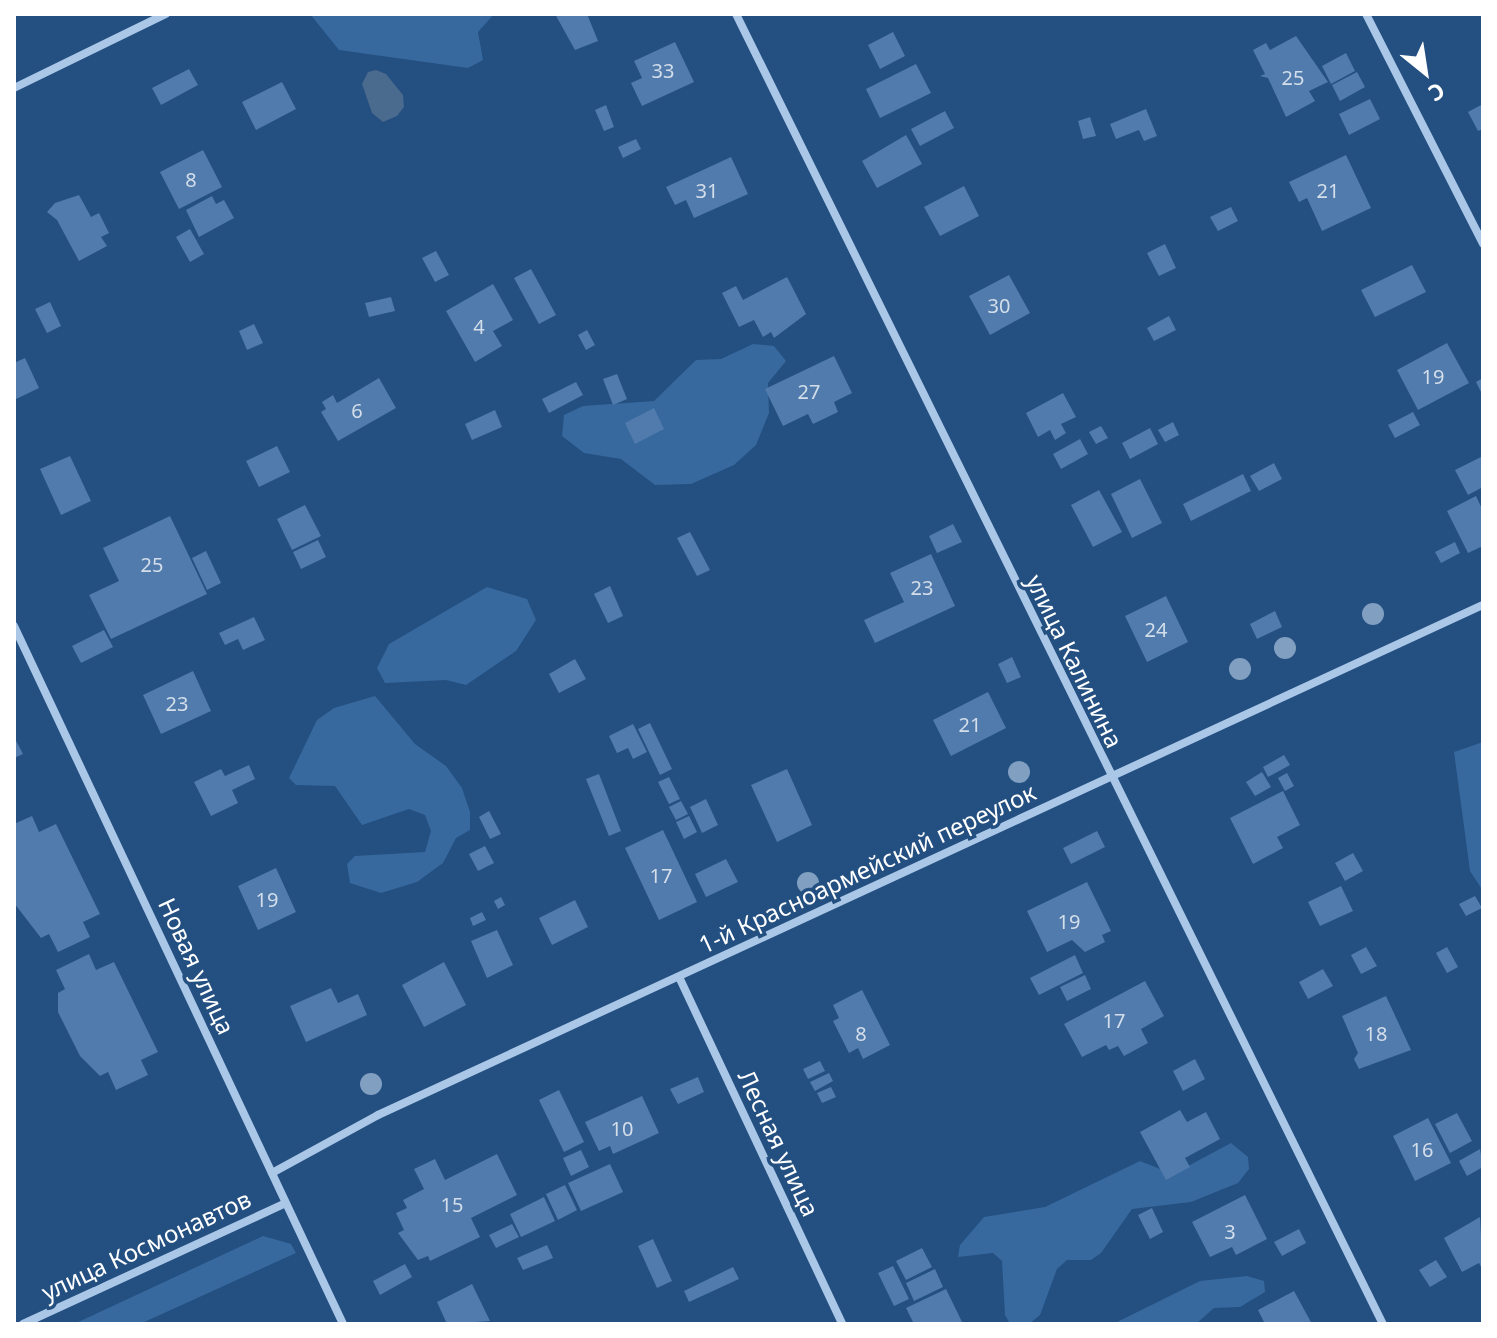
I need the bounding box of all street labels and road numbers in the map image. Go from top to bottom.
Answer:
street label: улица Калинина [1021,570,1129,752]
street label: 1-й Красноармейский переулок [694,777,1040,959]
street label: Новая улица [153,893,241,1039]
street label: Лесная улица [733,1065,825,1221]
street label: улица Космонавтов [37,1184,255,1306]

